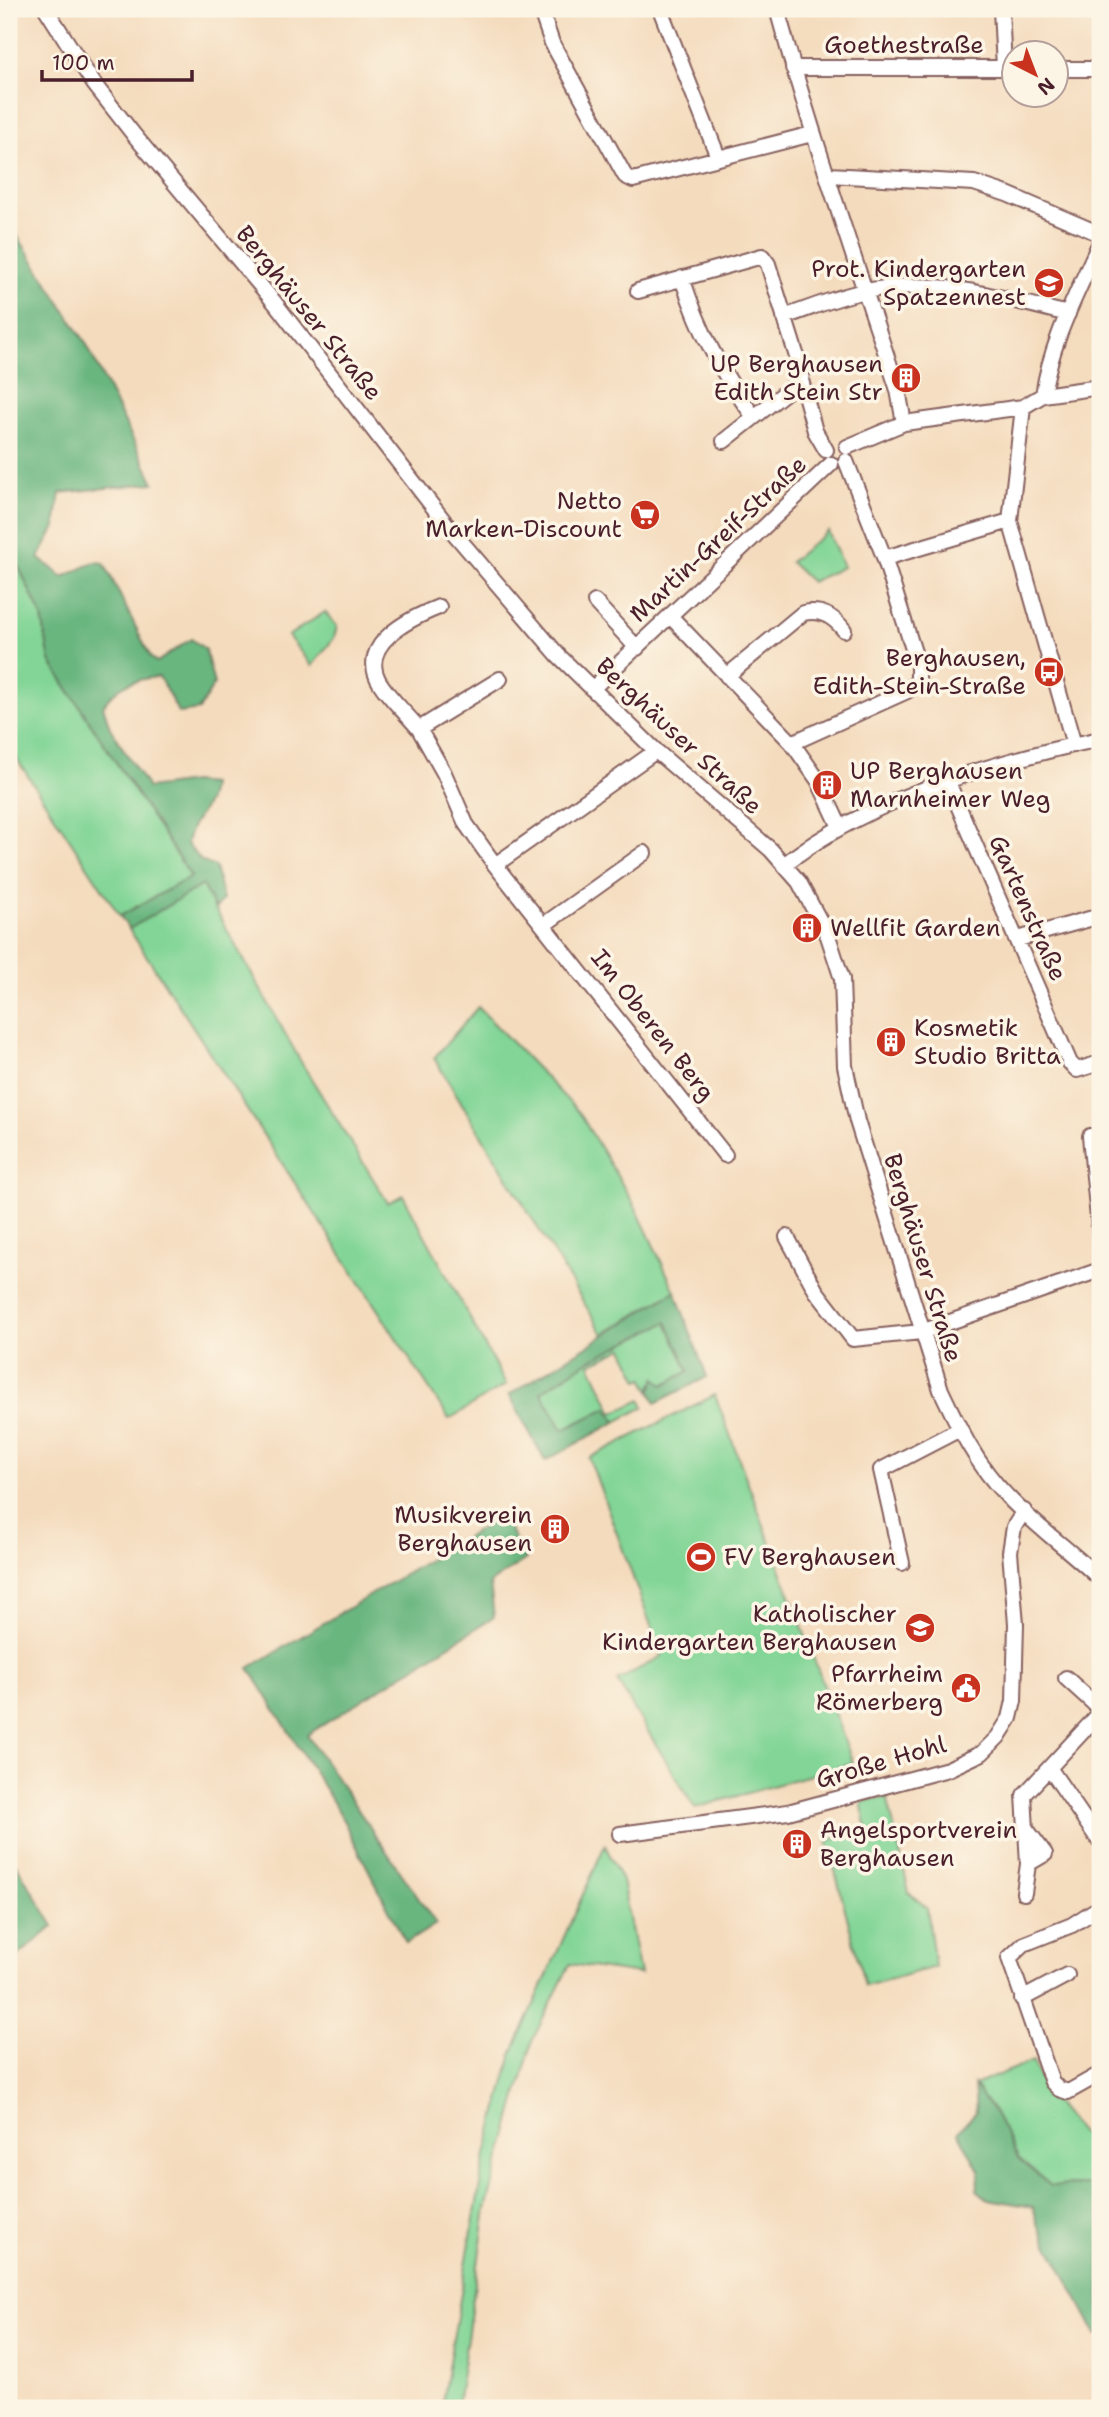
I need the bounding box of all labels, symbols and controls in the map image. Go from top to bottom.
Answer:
street label: Goethestraße [824,29,984,61]
scale bar [42,38,192,82]
north arrow [1000,38,1070,108]
text: 100 m [52,49,115,77]
text: N [1032,72,1060,101]
street label: Berghäuser Straße [228,219,390,407]
place label: Prot. Kindergarten Spatzennest [811,253,1026,313]
school or university icon: Prot. Kindergarten Spatzennest [1032,266,1066,300]
place label: UP Berghausen Edith Stein Str [710,348,883,408]
building icon: UP Berghausen Edith Stein Str [889,361,923,395]
street label: Martin-Greif-Straße [623,449,813,629]
place label: Netto Marken-Discount [425,485,622,545]
supermarket icon: Netto Marken-Discount [628,498,662,532]
place label: Berghausen, Edith-Stein-Straße [813,642,1026,702]
street label: Berghäuser Straße [589,651,769,821]
bus stop icon: Berghausen, Edith-Stein-Straße [1032,655,1066,689]
place label: UP Berghausen Marnheimer Weg [850,755,1050,815]
building icon: UP Berghausen Marnheimer Weg [810,768,844,802]
street label: Gartenstraße [982,830,1074,986]
building icon: Wellfit Garden [790,911,824,945]
place label: Wellfit Garden [830,912,1000,944]
street label: Im Oberen Berg [584,943,722,1107]
place label: Kosmetik Studio Britta [914,1012,1061,1072]
building icon: Kosmetik Studio Britta [874,1025,908,1059]
street label: Berghäuser Straße [876,1150,970,1366]
place label: Musikverein Berghausen [394,1499,532,1559]
building icon: Musikverein Berghausen [538,1512,572,1546]
sports icon: FV Berghausen [684,1540,718,1574]
place label: FV Berghausen [724,1541,896,1573]
place label: Katholischer Kindergarten Berghausen [602,1598,897,1658]
school or university icon: Katholischer Kindergarten Berghausen [903,1611,937,1645]
place label: Pfarrheim Römerberg [816,1658,943,1718]
public building icon: Pfarrheim Römerberg [949,1671,983,1705]
street label: Große Hohl [812,1728,951,1796]
place label: Angelsportverein Berghausen [820,1814,1017,1874]
building icon: Angelsportverein Berghausen [780,1827,814,1861]

